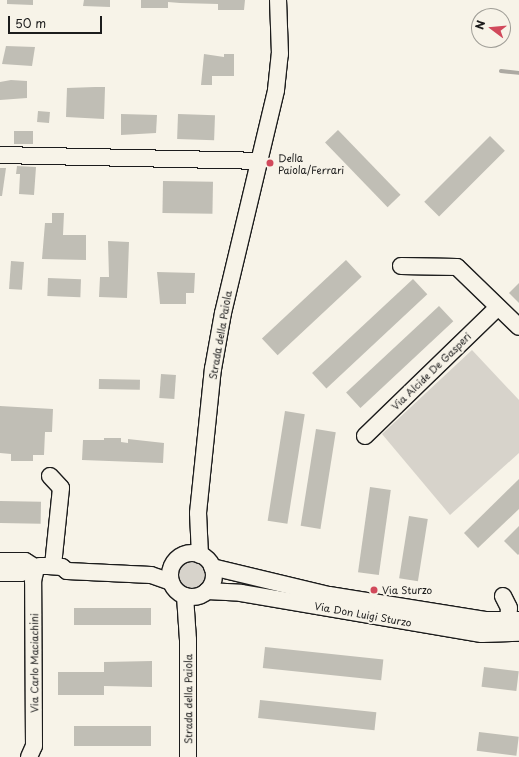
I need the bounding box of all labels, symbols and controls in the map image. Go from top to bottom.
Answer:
scale bar [10,8,104,34]
north arrow [471,8,511,48]
text: 50 m [15,14,46,32]
text: N [471,18,489,31]
place label: Della Paiola/Ferrari [278,151,344,174]
marker: Della Paiola/Ferrari [265,158,275,168]
street label: Strada della Paiola [206,289,234,381]
street label: Via Alcide De Gasperi [389,330,473,412]
place label: Via Sturzo [382,584,432,596]
marker: Via Sturzo [369,585,379,595]
street label: Via Don Luigi Sturzo [313,600,413,628]
street label: Via Carlo Maciachini [28,613,40,713]
street label: Strada della Paiola [182,654,194,744]

